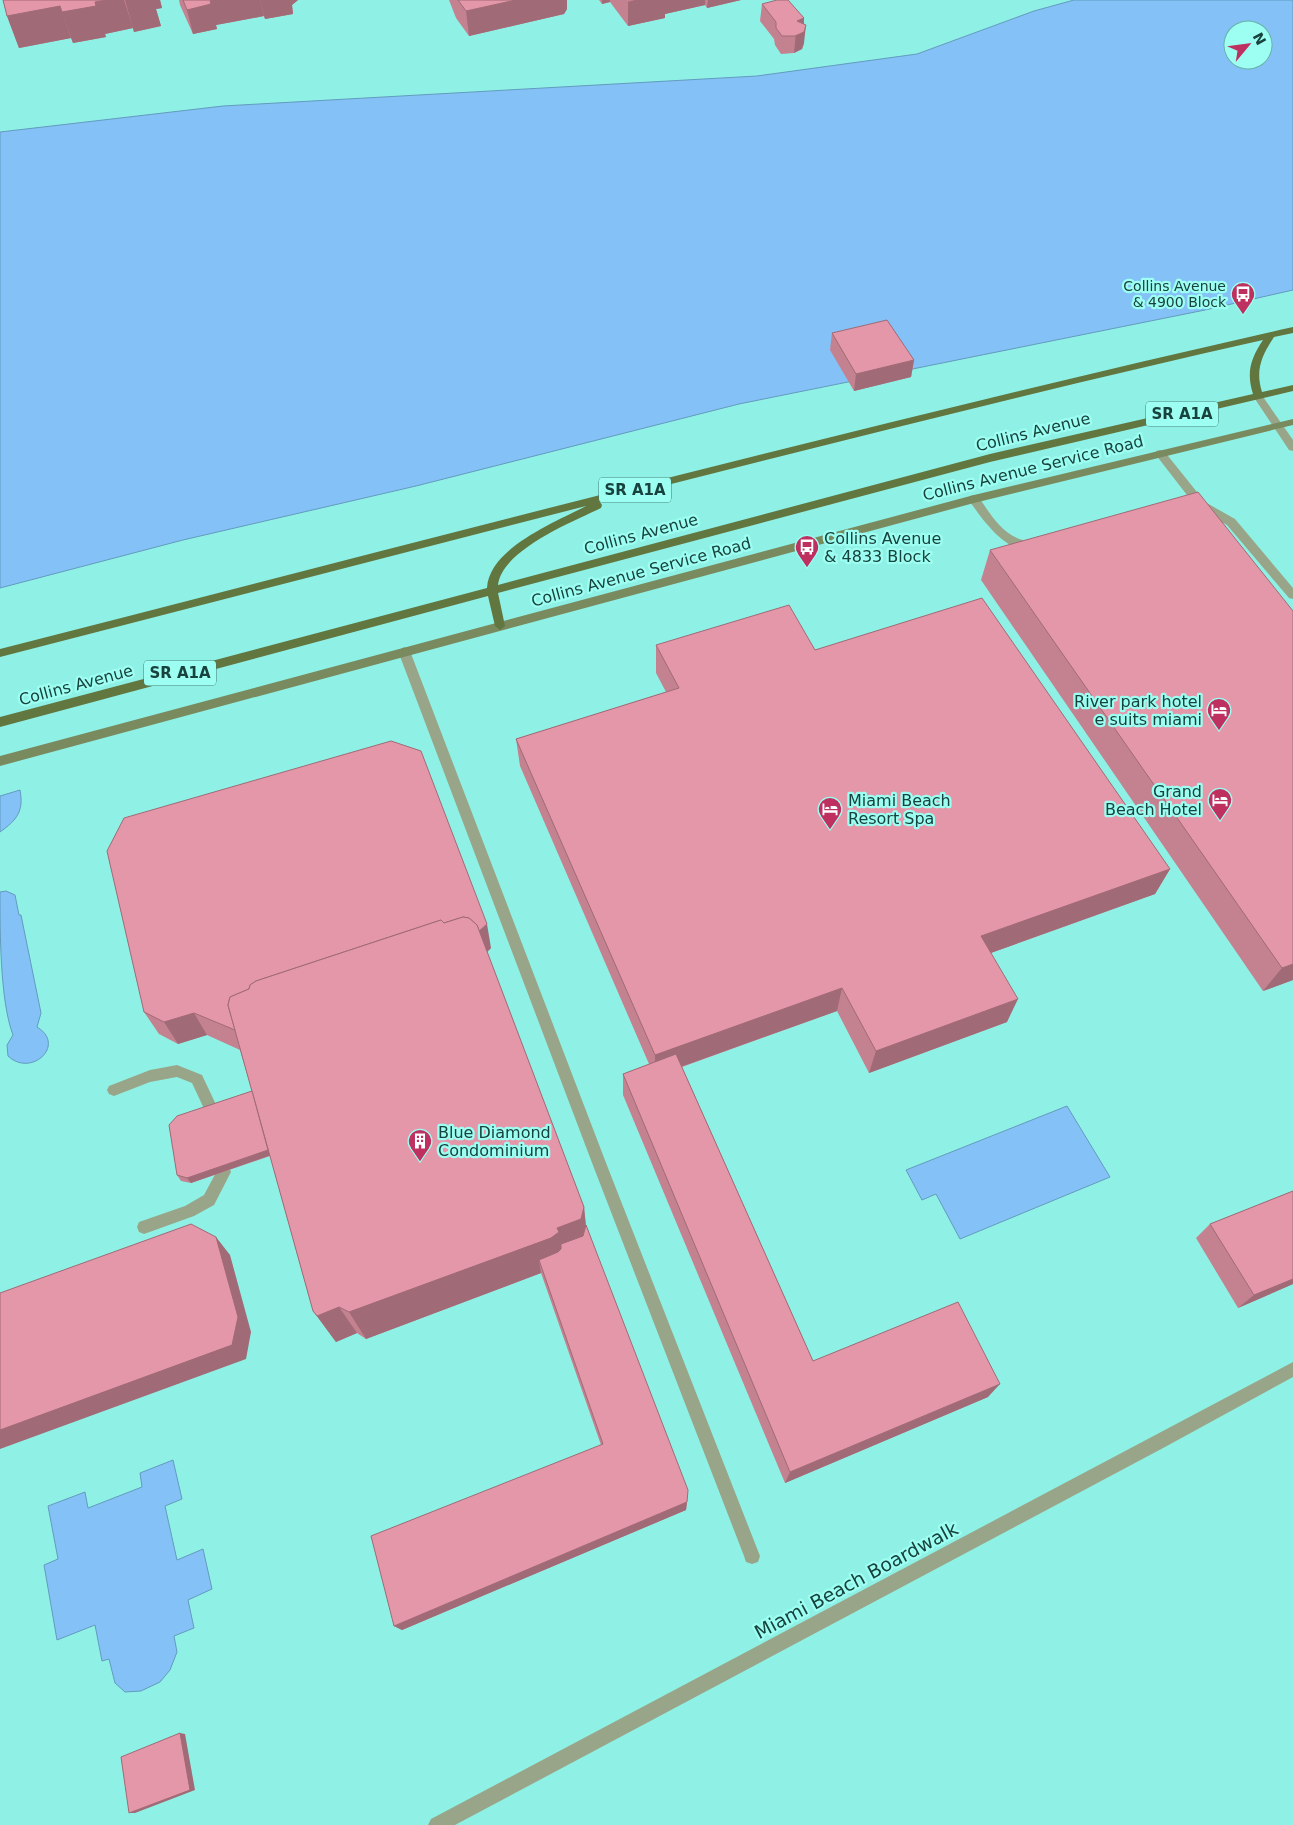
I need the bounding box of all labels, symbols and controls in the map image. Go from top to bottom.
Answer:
north arrow [1223,20,1273,70]
text: N [1250,30,1269,48]
place label: Collins Avenue & 4900 Block [1123,278,1227,310]
bus stop icon: Collins Avenue & 4900 Block [1230,281,1256,315]
road number: SR A1A [1146,402,1218,426]
street label: Collins Avenue [974,409,1092,455]
street label: Collins Avenue Service Road [921,431,1145,505]
road number: SR A1A [599,478,671,502]
street label: Collins Avenue [582,510,700,558]
place label: Collins Avenue & 4833 Block [824,529,941,566]
street label: Collins Avenue Service Road [529,533,753,611]
bus stop icon: Collins Avenue & 4833 Block [794,534,820,568]
road number: SR A1A [144,660,216,686]
street label: Collins Avenue [17,661,135,709]
place label: River park hotel e suits miami [1074,692,1202,729]
hotel icon: River park hotel e suits miami [1206,697,1232,731]
place label: Grand Beach Hotel [1105,782,1202,819]
hotel icon: Grand Beach Hotel [1207,787,1233,821]
place label: Miami Beach Resort Spa [848,791,951,828]
hotel icon: Miami Beach Resort Spa [817,796,843,830]
place label: Blue Diamond Condominium [438,1123,551,1160]
building icon: Blue Diamond Condominium [407,1128,433,1162]
street label: Miami Beach Boardwalk [750,1517,962,1643]

